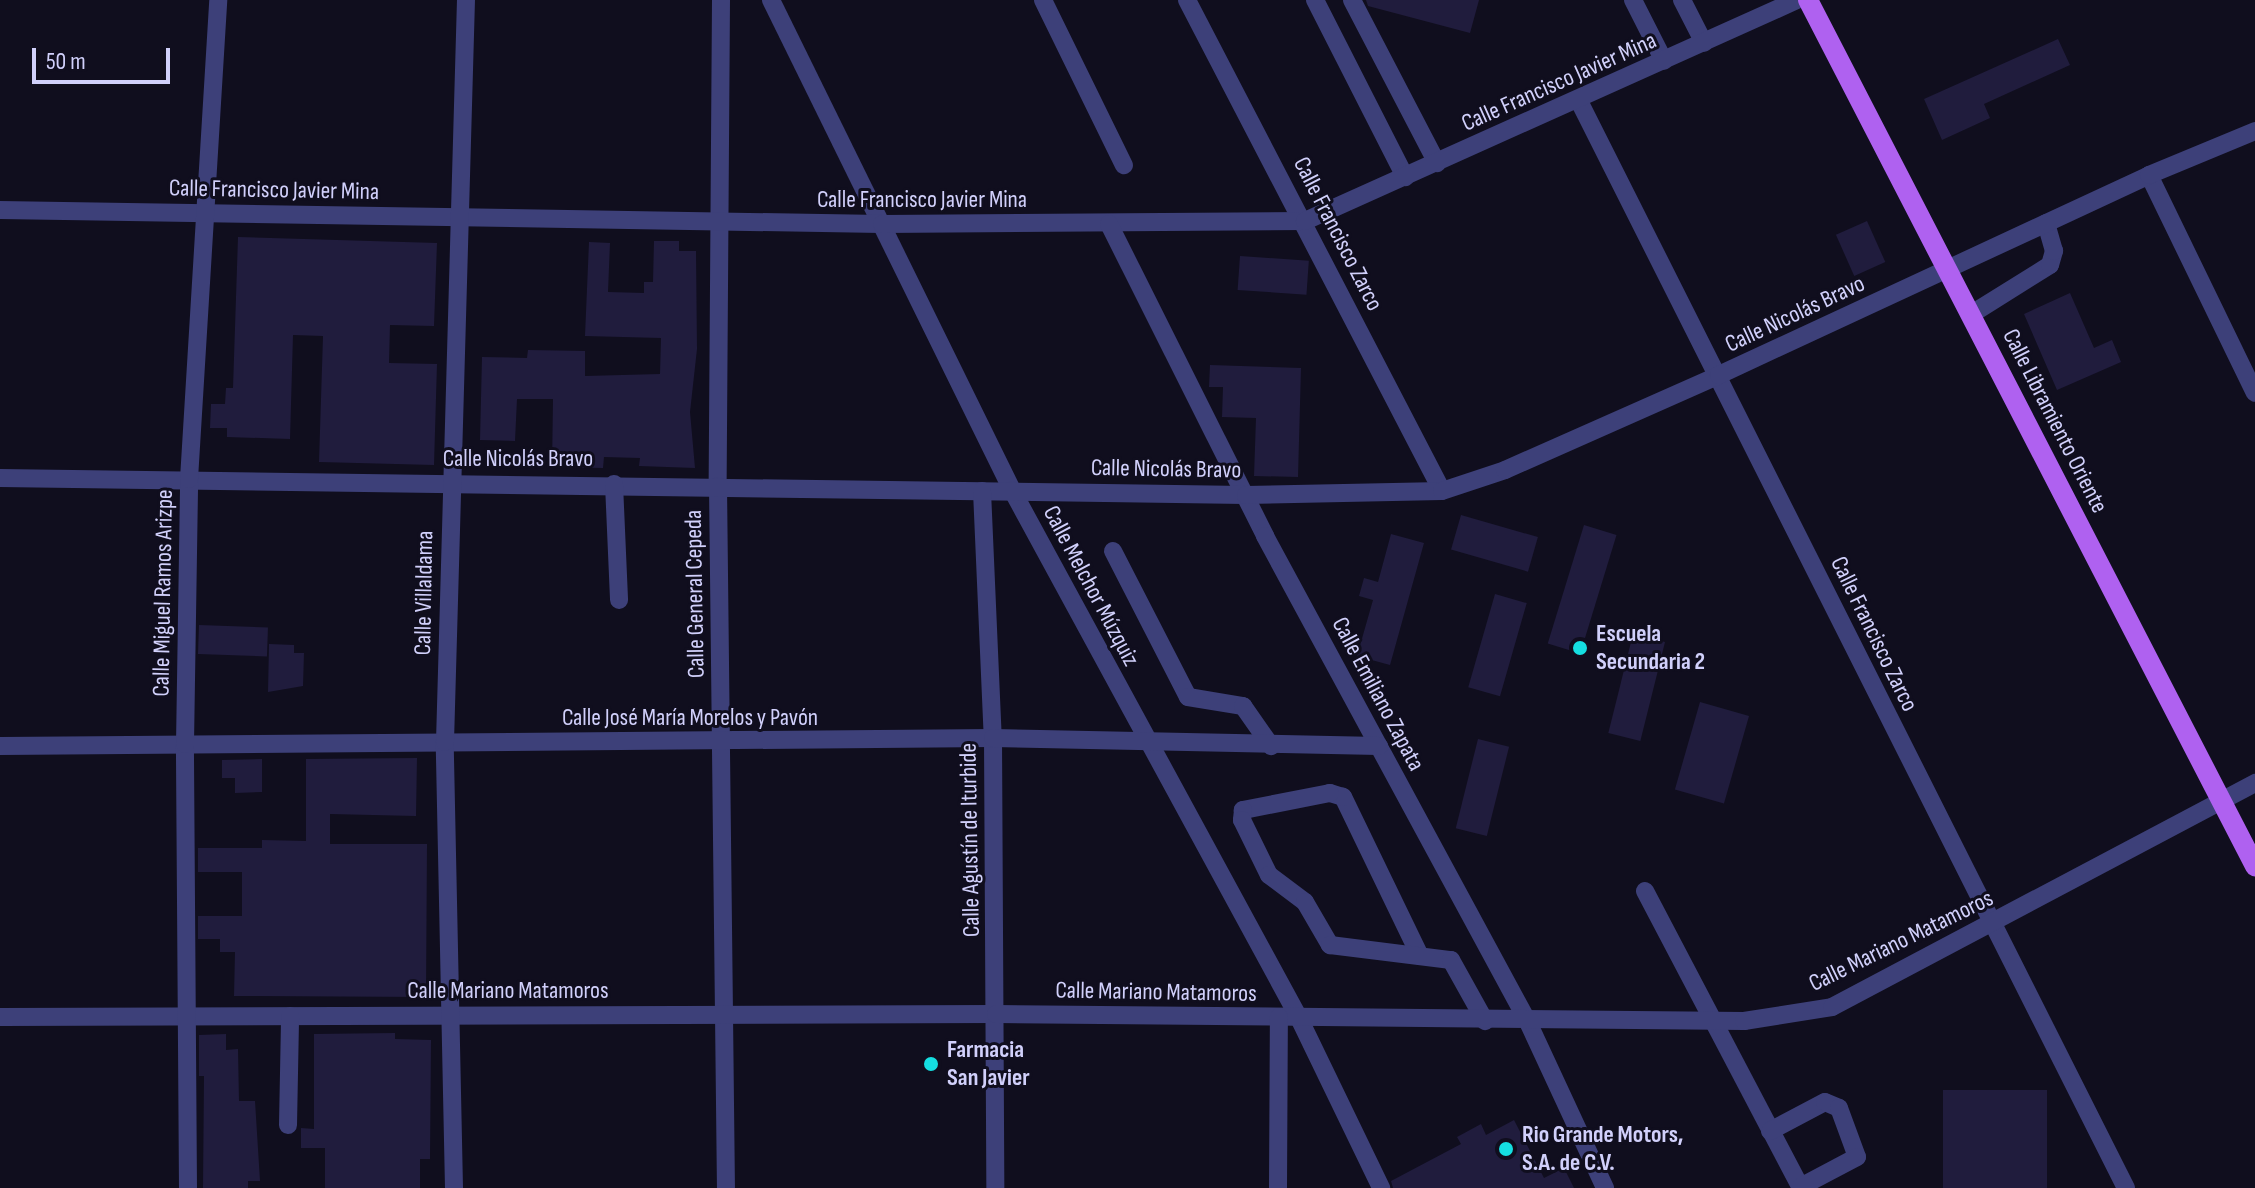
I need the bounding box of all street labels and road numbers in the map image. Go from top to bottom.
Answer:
street label: Calle Francisco Javier Mina [1457,26,1661,138]
street label: Calle Francisco Zarco [1287,152,1389,316]
street label: Calle Francisco Javier Mina [169,174,379,206]
street label: Calle Francisco Javier Mina [817,186,1027,214]
street label: Calle Nicolás Bravo [1721,269,1869,359]
street label: Calle Libramiento Oriente [1996,324,2114,518]
street label: Calle Nicolás Bravo [443,445,593,473]
street label: Calle Nicolás Bravo [1091,453,1241,485]
street label: Calle Miguel Ramos Arizpe [147,489,179,697]
street label: Calle Melchor Múzquiz [1037,501,1145,671]
street label: Calle General Cepeda [679,510,711,678]
street label: Calle Villaldama [409,530,439,656]
street label: Calle Francisco Zarco [1824,552,1924,716]
street label: Calle Emiliano Zapata [1325,612,1431,776]
street label: Calle José María Morelos y Pavón [562,704,818,732]
street label: Calle Agustín de Iturbide [954,743,986,937]
street label: Calle Mariano Matamoros [1804,884,1998,998]
street label: Calle Mariano Matamoros [1055,976,1257,1008]
street label: Calle Mariano Matamoros [407,977,609,1005]

